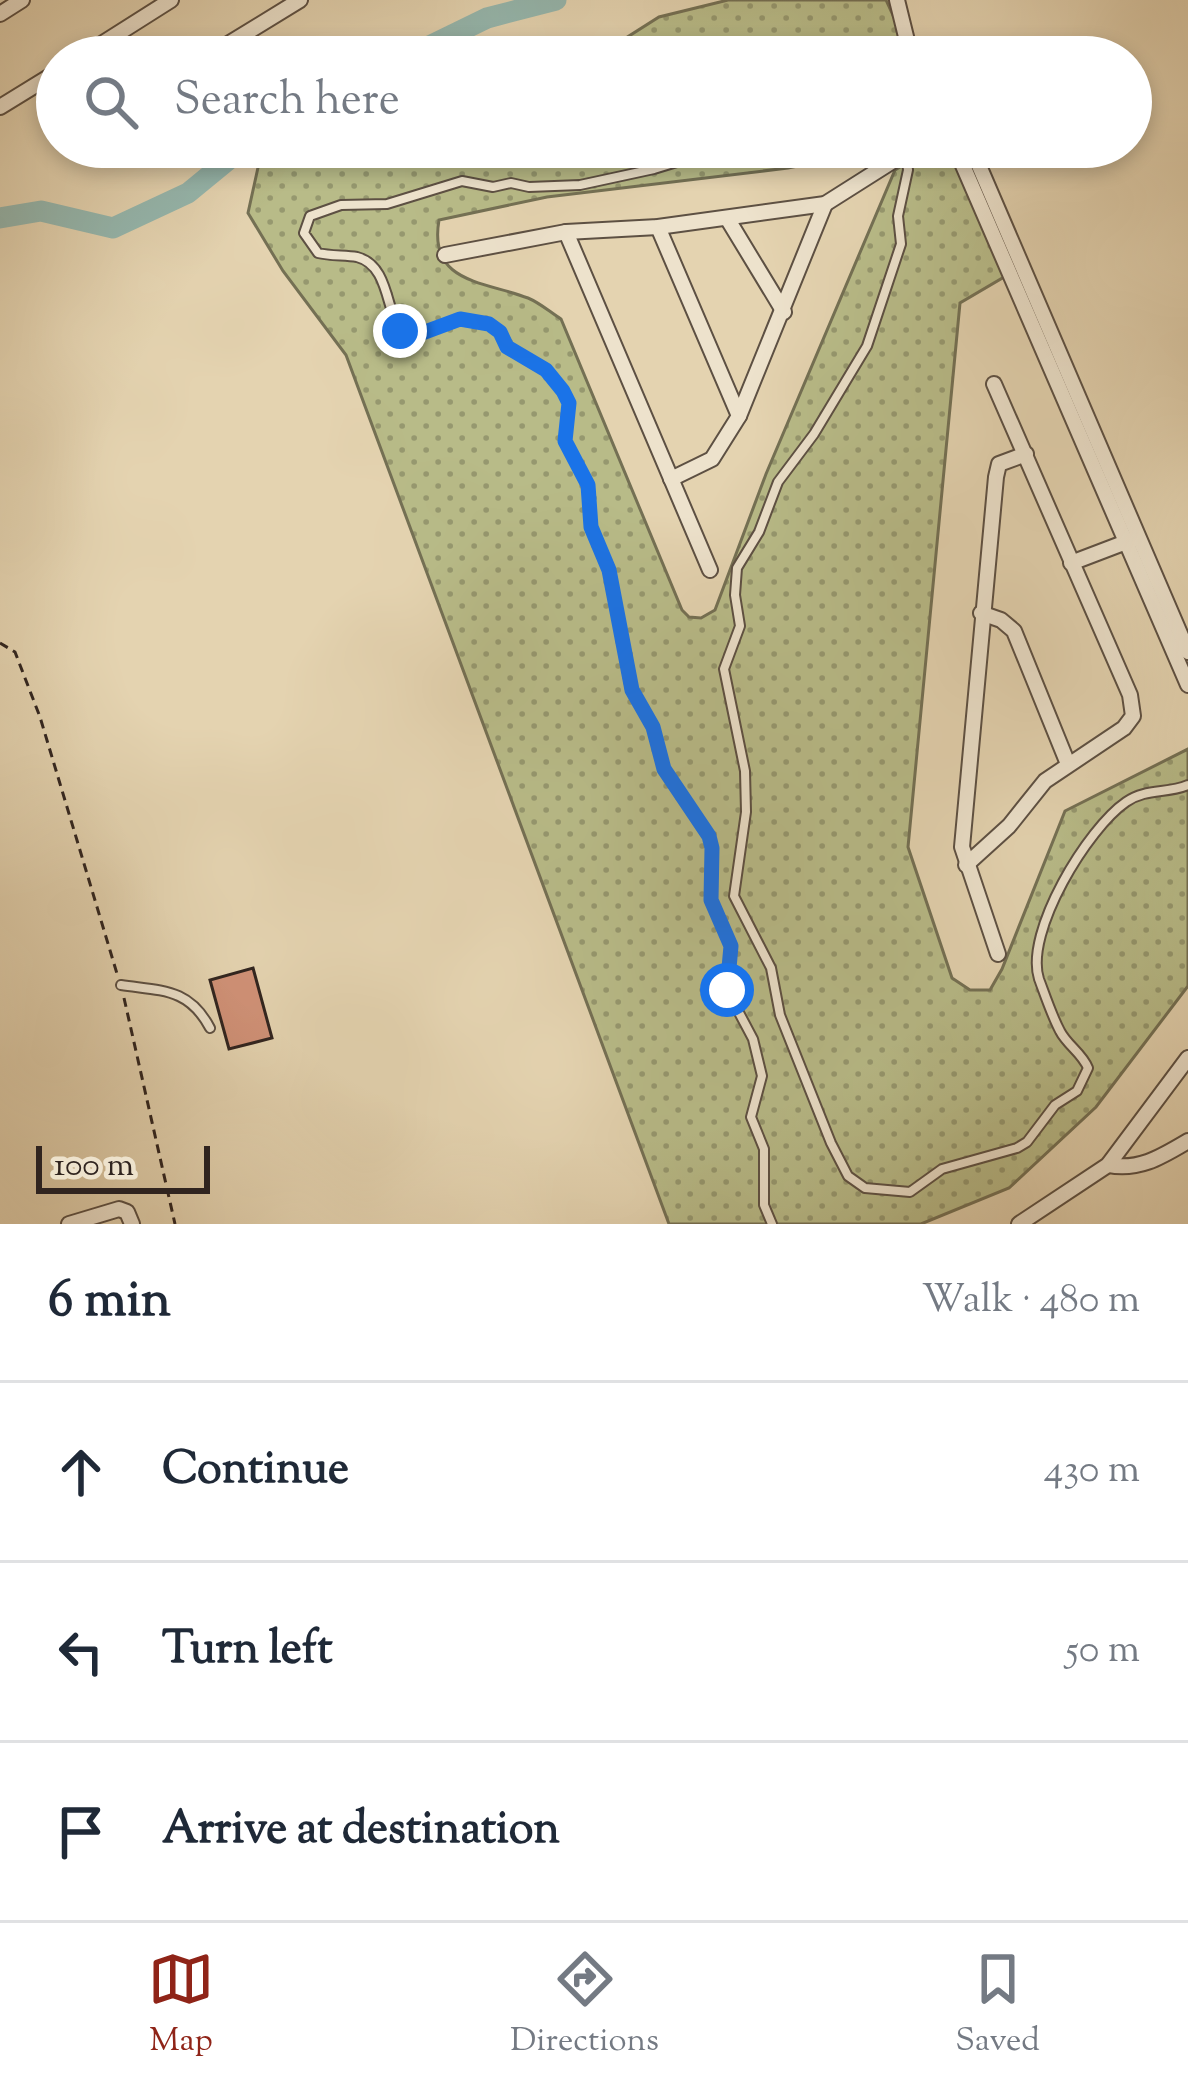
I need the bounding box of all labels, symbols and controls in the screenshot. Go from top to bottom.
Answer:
search box [36,36,1152,168]
icon: search [78,69,144,135]
text: Search here [174,70,400,135]
route end [373,304,427,358]
route start [700,963,754,1017]
scale bar [36,1140,210,1193]
text: 100 m [54,1143,134,1191]
text: 6 min [48,1266,171,1339]
text: Walk · 480 m [922,1274,1140,1330]
icon: ahead [48,1439,114,1505]
text: Continue [162,1439,349,1504]
text: 430 m [1044,1444,1140,1500]
icon: left [48,1619,114,1685]
text: Turn left [162,1619,333,1684]
text: 50 m [1065,1624,1140,1680]
icon: arrive [48,1799,114,1865]
text: Arrive at destination [162,1799,560,1864]
tab: Map [148,1946,214,2066]
tab: Directions [510,1946,659,2066]
tab: Saved [955,1946,1040,2066]

